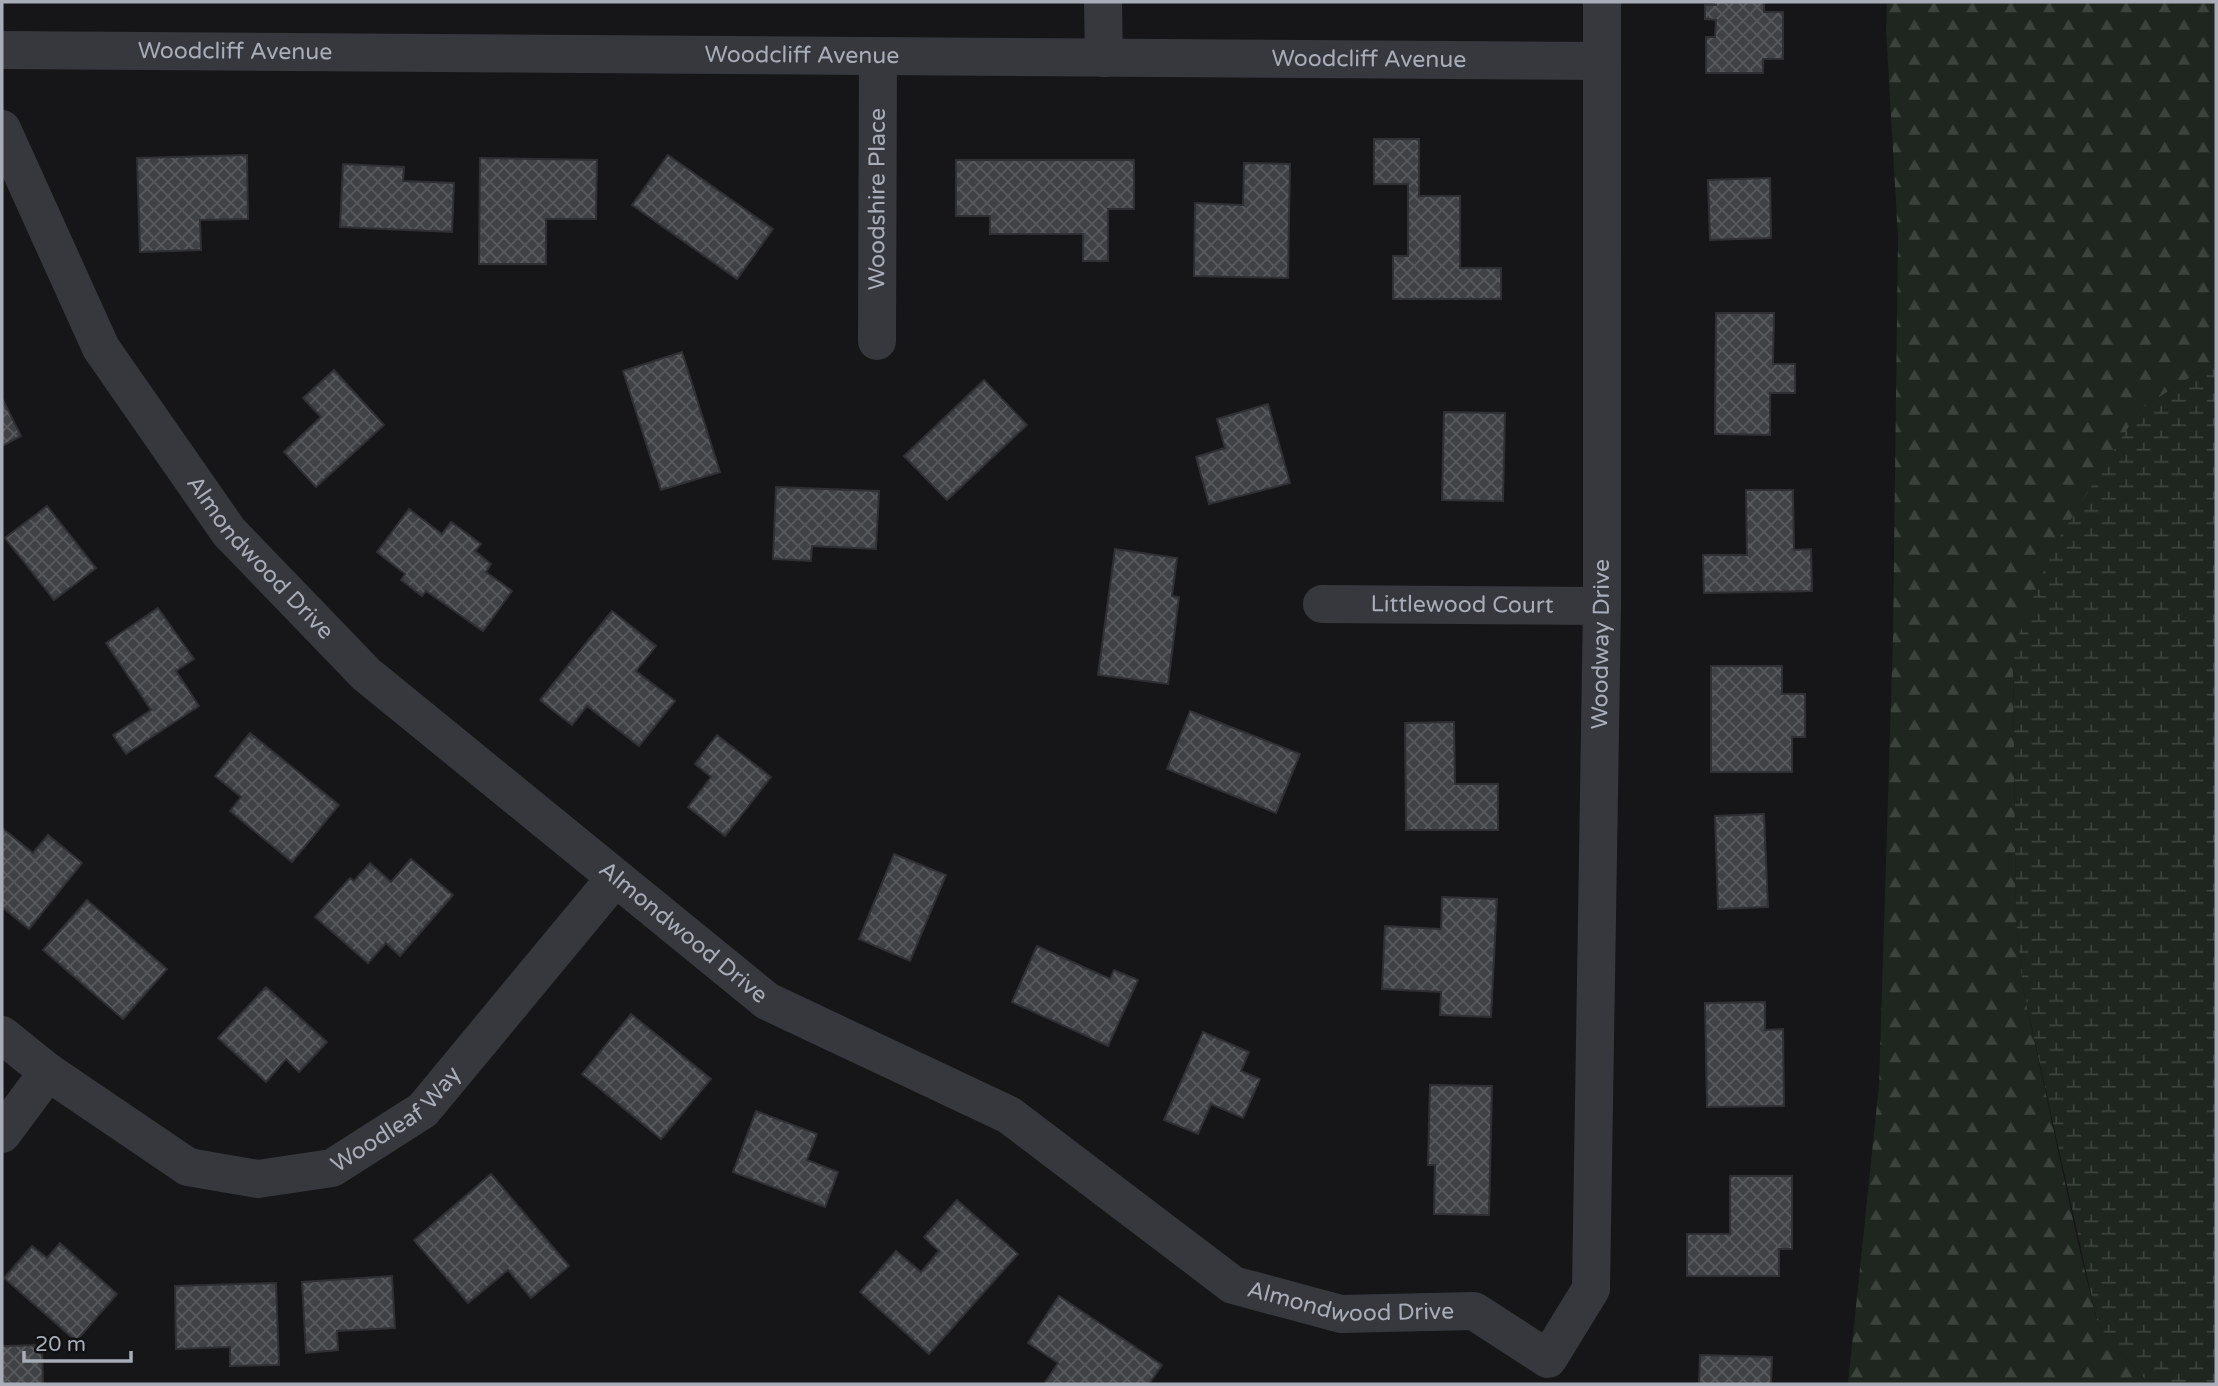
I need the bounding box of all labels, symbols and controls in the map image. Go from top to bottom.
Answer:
street label: Woodcliff Avenue [138,37,332,66]
street label: Woodcliff Avenue [705,41,899,70]
street label: Woodcliff Avenue [1272,45,1466,74]
street label: Woodshire Place [863,108,892,290]
street label: Almondwood Drive [180,470,339,646]
street label: Woodway Drive [1586,559,1616,730]
street label: Littlewood Court [1370,590,1554,620]
street label: Almondwood Drive [593,856,773,1010]
street label: Woodleaf Way [326,1061,467,1179]
street label: Almondwood Drive [1244,1275,1454,1330]
scale bar [24,1320,131,1364]
text: 20 m [35,1332,86,1357]

